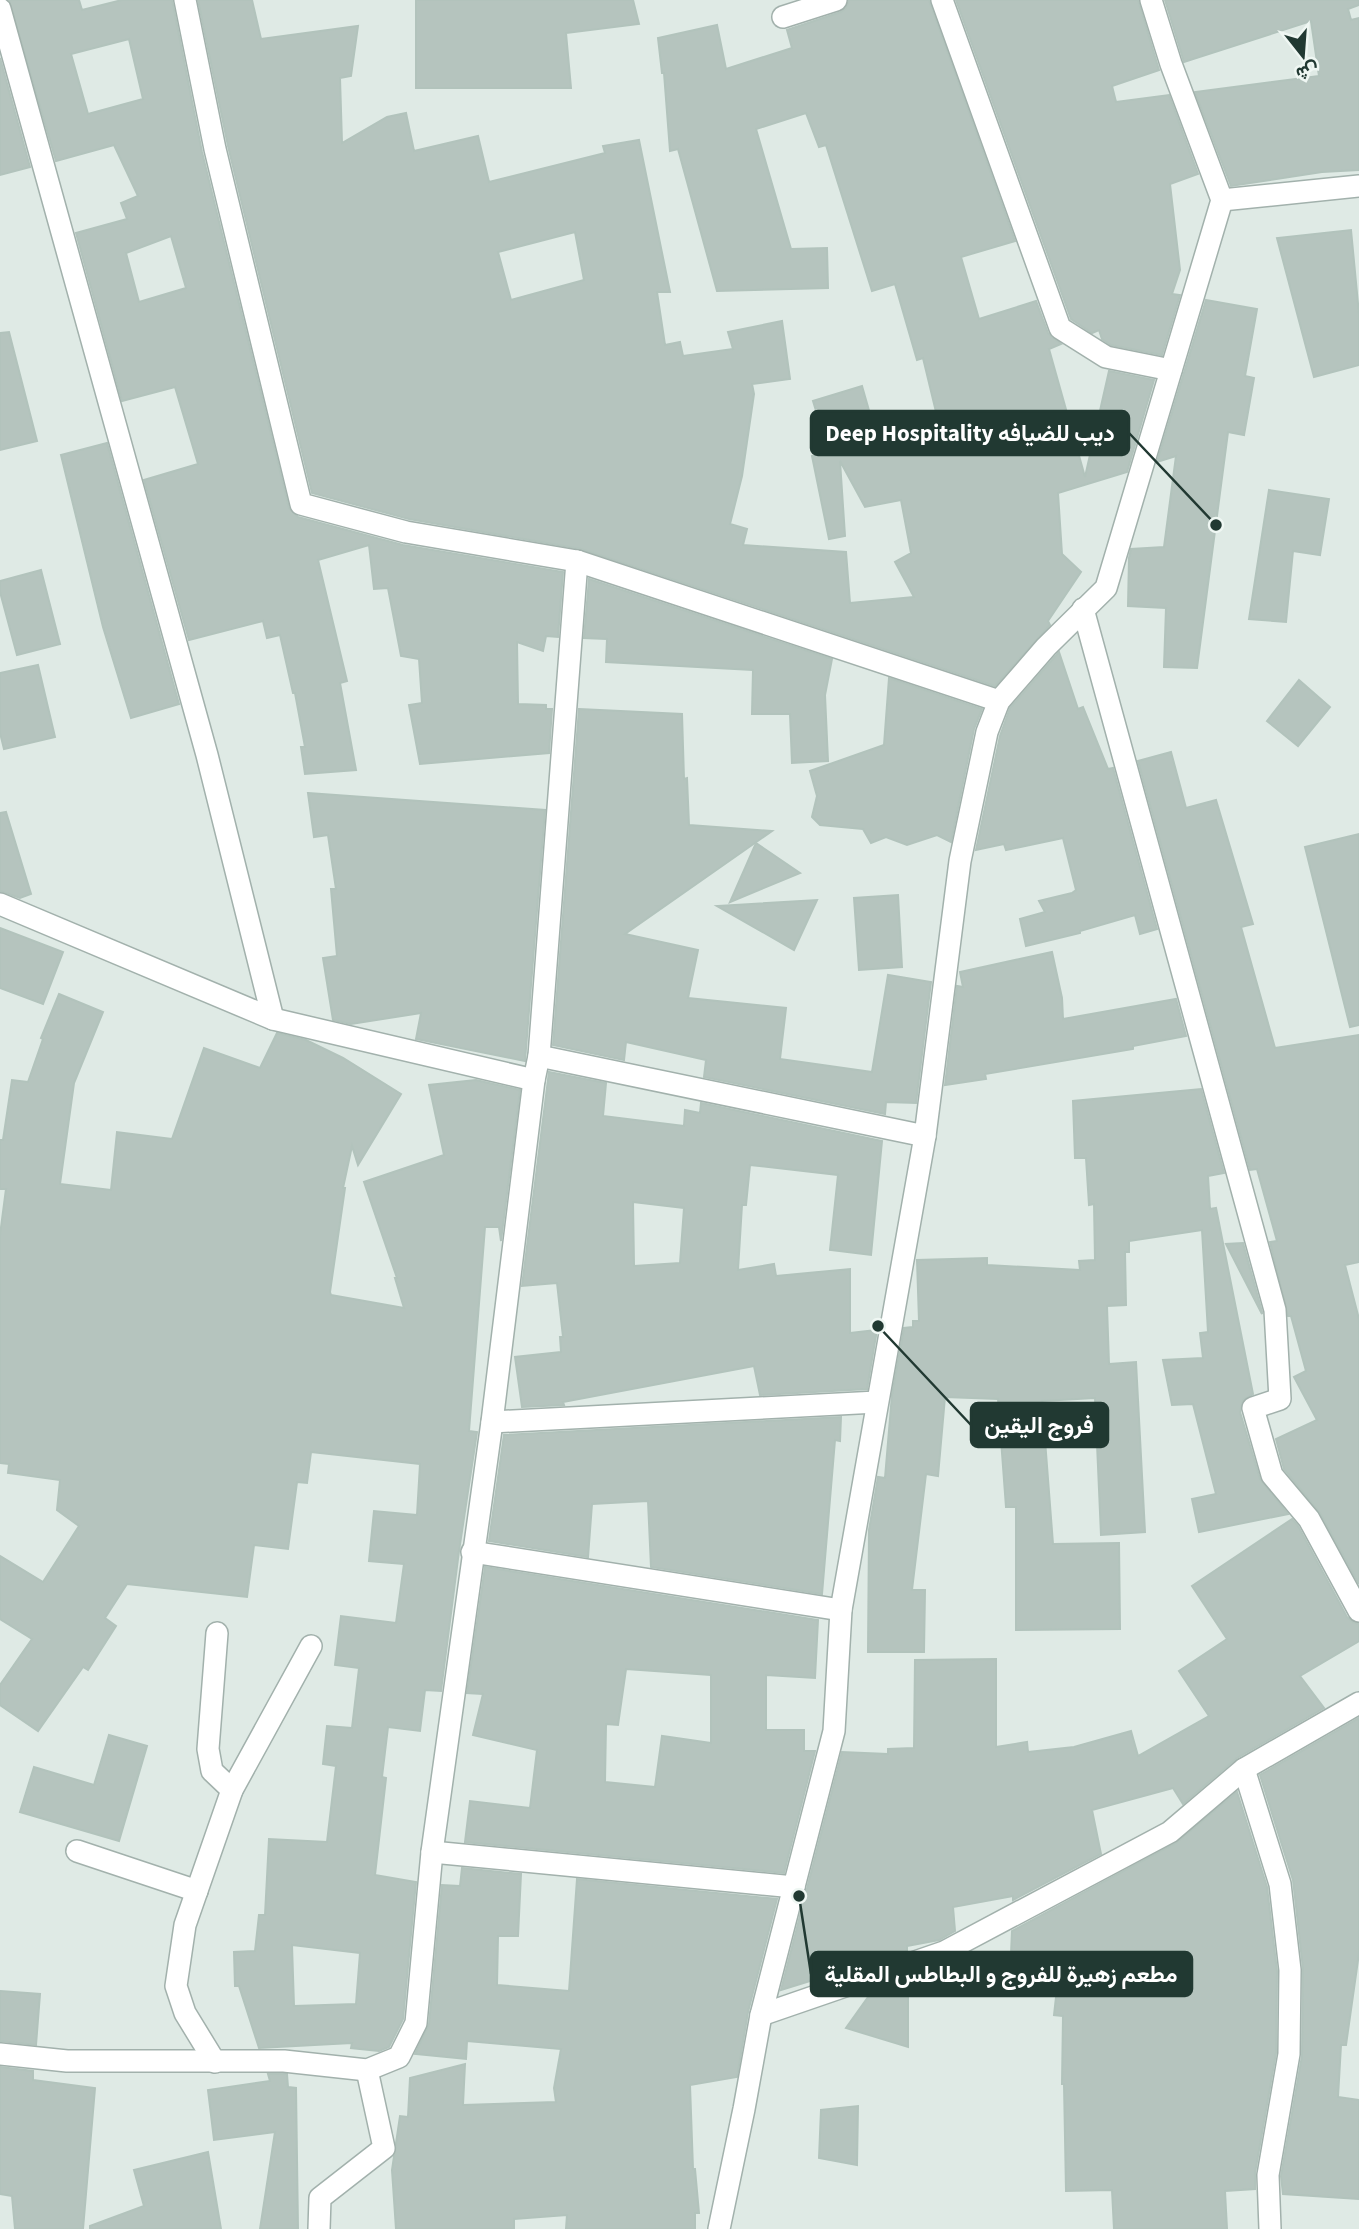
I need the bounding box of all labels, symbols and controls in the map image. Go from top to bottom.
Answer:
north arrow [1268,21,1338,91]
text: ش [1293,55,1322,87]
callout: Deep Hospitality ديب للضيافه [811,411,1129,455]
text: Deep Hospitality ديب للضيافه [825,417,1115,450]
callout: فروج اليقين [971,1403,1108,1447]
text: فروج اليقين [984,1409,1094,1442]
callout: مطعم زهيرة للفروج و البطاطس المقلية [811,1952,1192,1996]
text: مطعم زهيرة للفروج و البطاطس المقلية [824,1958,1178,1991]

